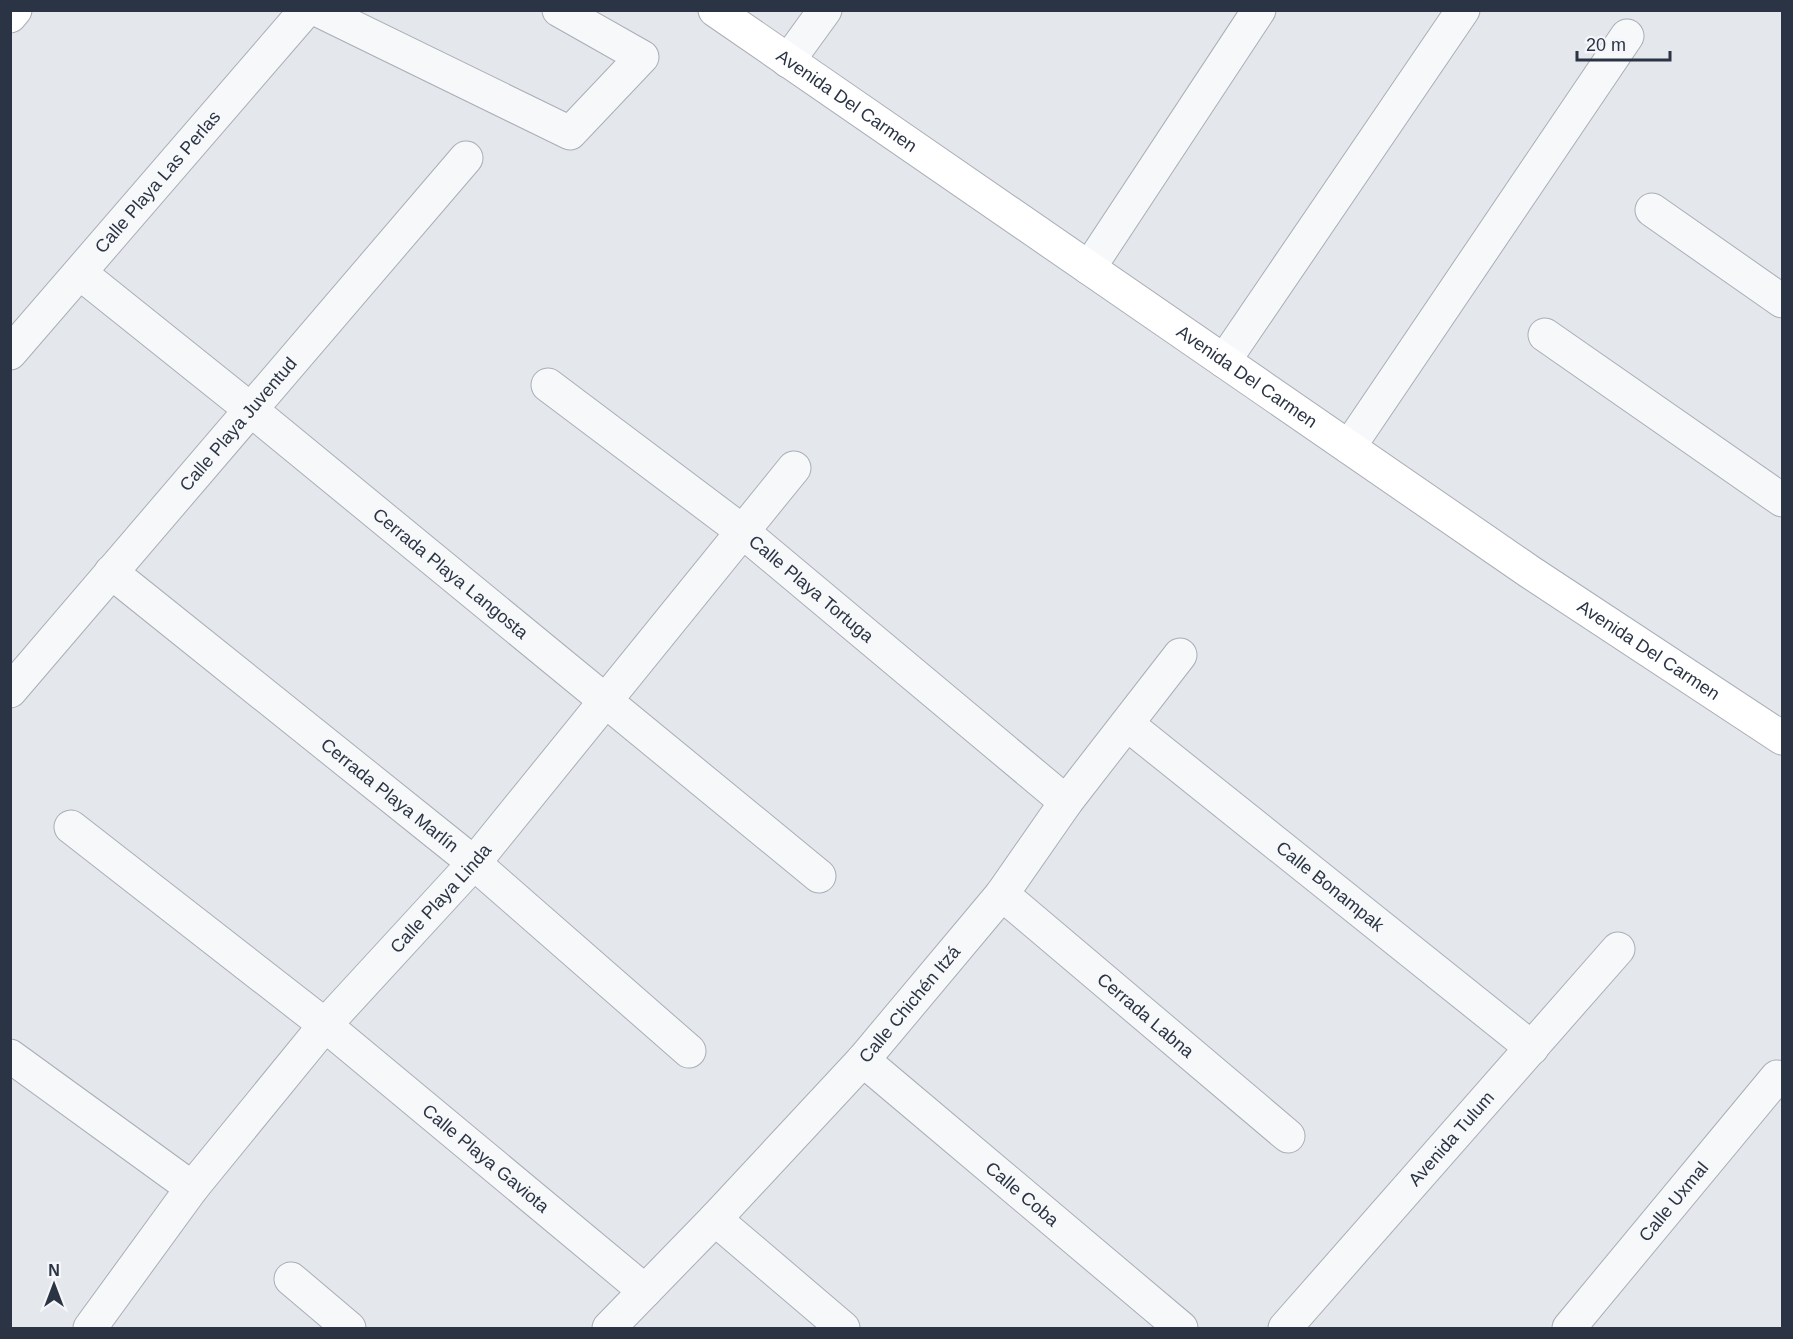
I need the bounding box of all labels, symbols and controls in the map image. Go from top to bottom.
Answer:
scale bar [1577,24,1670,62]
text: 20 m [1586,35,1626,55]
street label: Avenida Del Carmen [773,46,921,156]
street label: Calle Playa Las Perlas [91,107,224,257]
street label: Avenida Del Carmen [1173,321,1321,432]
street label: Calle Playa Juventud [176,354,301,495]
street label: Cerrada Playa Langosta [369,504,533,643]
street label: Calle Playa Tortuga [745,531,878,647]
street label: Avenida Del Carmen [1574,596,1723,704]
street label: Cerrada Playa Marlín [317,734,462,856]
street label: Calle Bonampak [1272,837,1389,936]
street label: Calle Playa Linda [386,839,496,957]
street label: Calle Chichén Itzá [855,941,965,1067]
street label: Cerrada Labna [1093,969,1199,1063]
street label: Avenida Tulum [1405,1087,1498,1190]
street label: Calle Playa Gaviota [418,1100,554,1217]
street label: Calle Coba [982,1158,1063,1231]
street label: Calle Uxmal [1635,1158,1712,1245]
north arrow [24,1255,84,1315]
text: N [48,1262,60,1279]

